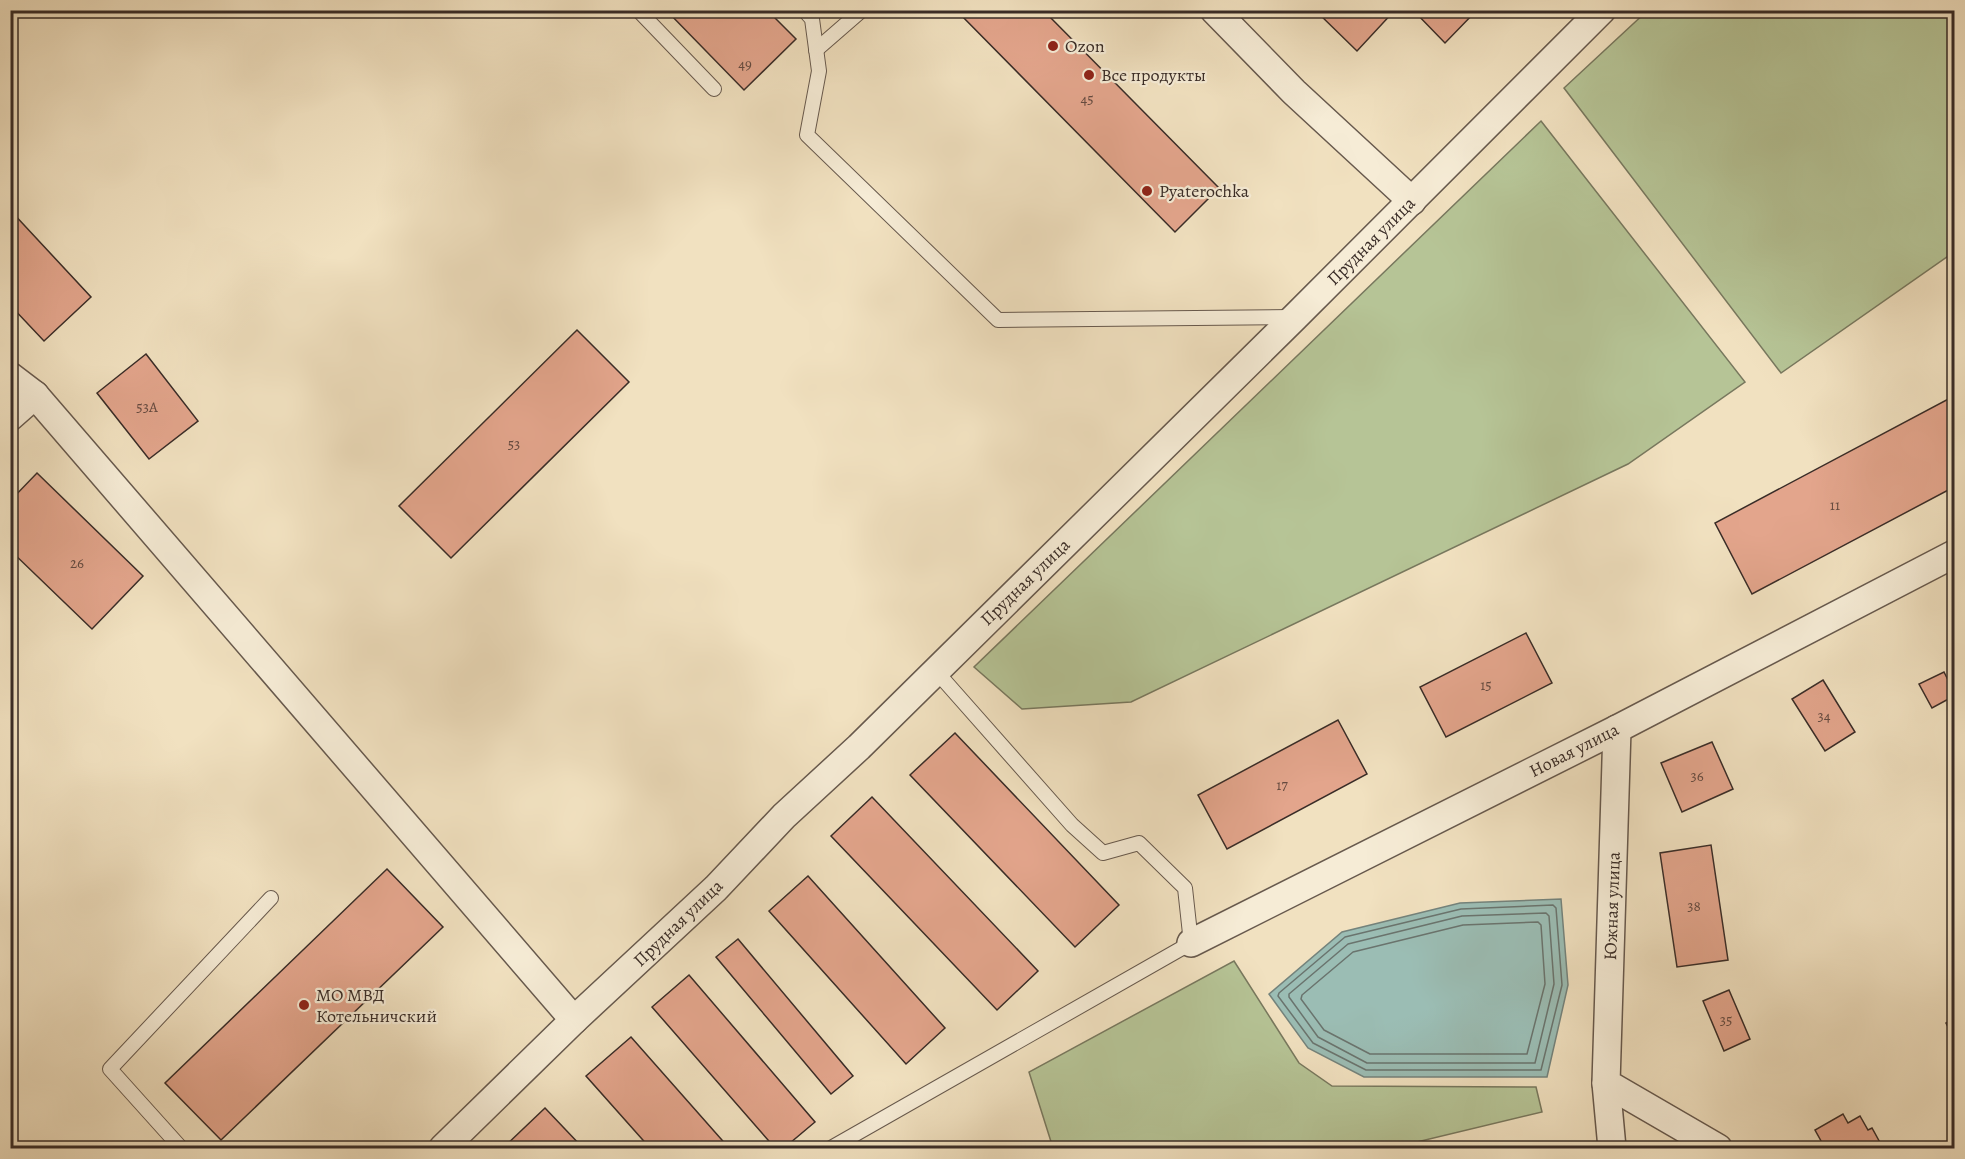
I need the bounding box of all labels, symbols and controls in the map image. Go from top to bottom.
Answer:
place label: Ozon [1065,34,1105,58]
marker: Ozon [1046,39,1060,53]
house number: 49 [738,54,752,74]
place label: Все продукты [1101,63,1206,87]
marker: Все продукты [1082,68,1096,82]
house number: 45 [1080,89,1094,109]
place label: Pyaterochka [1159,179,1250,203]
marker: Pyaterochka [1140,184,1154,198]
street label: Прудная улица [1322,191,1421,290]
house number: 53А [136,397,158,417]
house number: 53 [508,434,520,454]
house number: 11 [1830,495,1840,515]
street label: Прудная улица [975,533,1076,631]
house number: 26 [70,553,84,573]
house number: 15 [1480,675,1492,695]
house number: 34 [1817,706,1831,726]
street label: Новая улица [1525,717,1623,783]
house number: 36 [1690,766,1704,786]
house number: 17 [1276,775,1288,795]
street label: Южная улица [1598,851,1626,961]
street label: Прудная улица [628,874,729,972]
house number: 38 [1687,896,1701,916]
place label: МО МВД Котельничский [316,983,437,1028]
marker: МО МВД Котельничский [297,998,311,1012]
house number: 35 [1720,1010,1732,1030]

